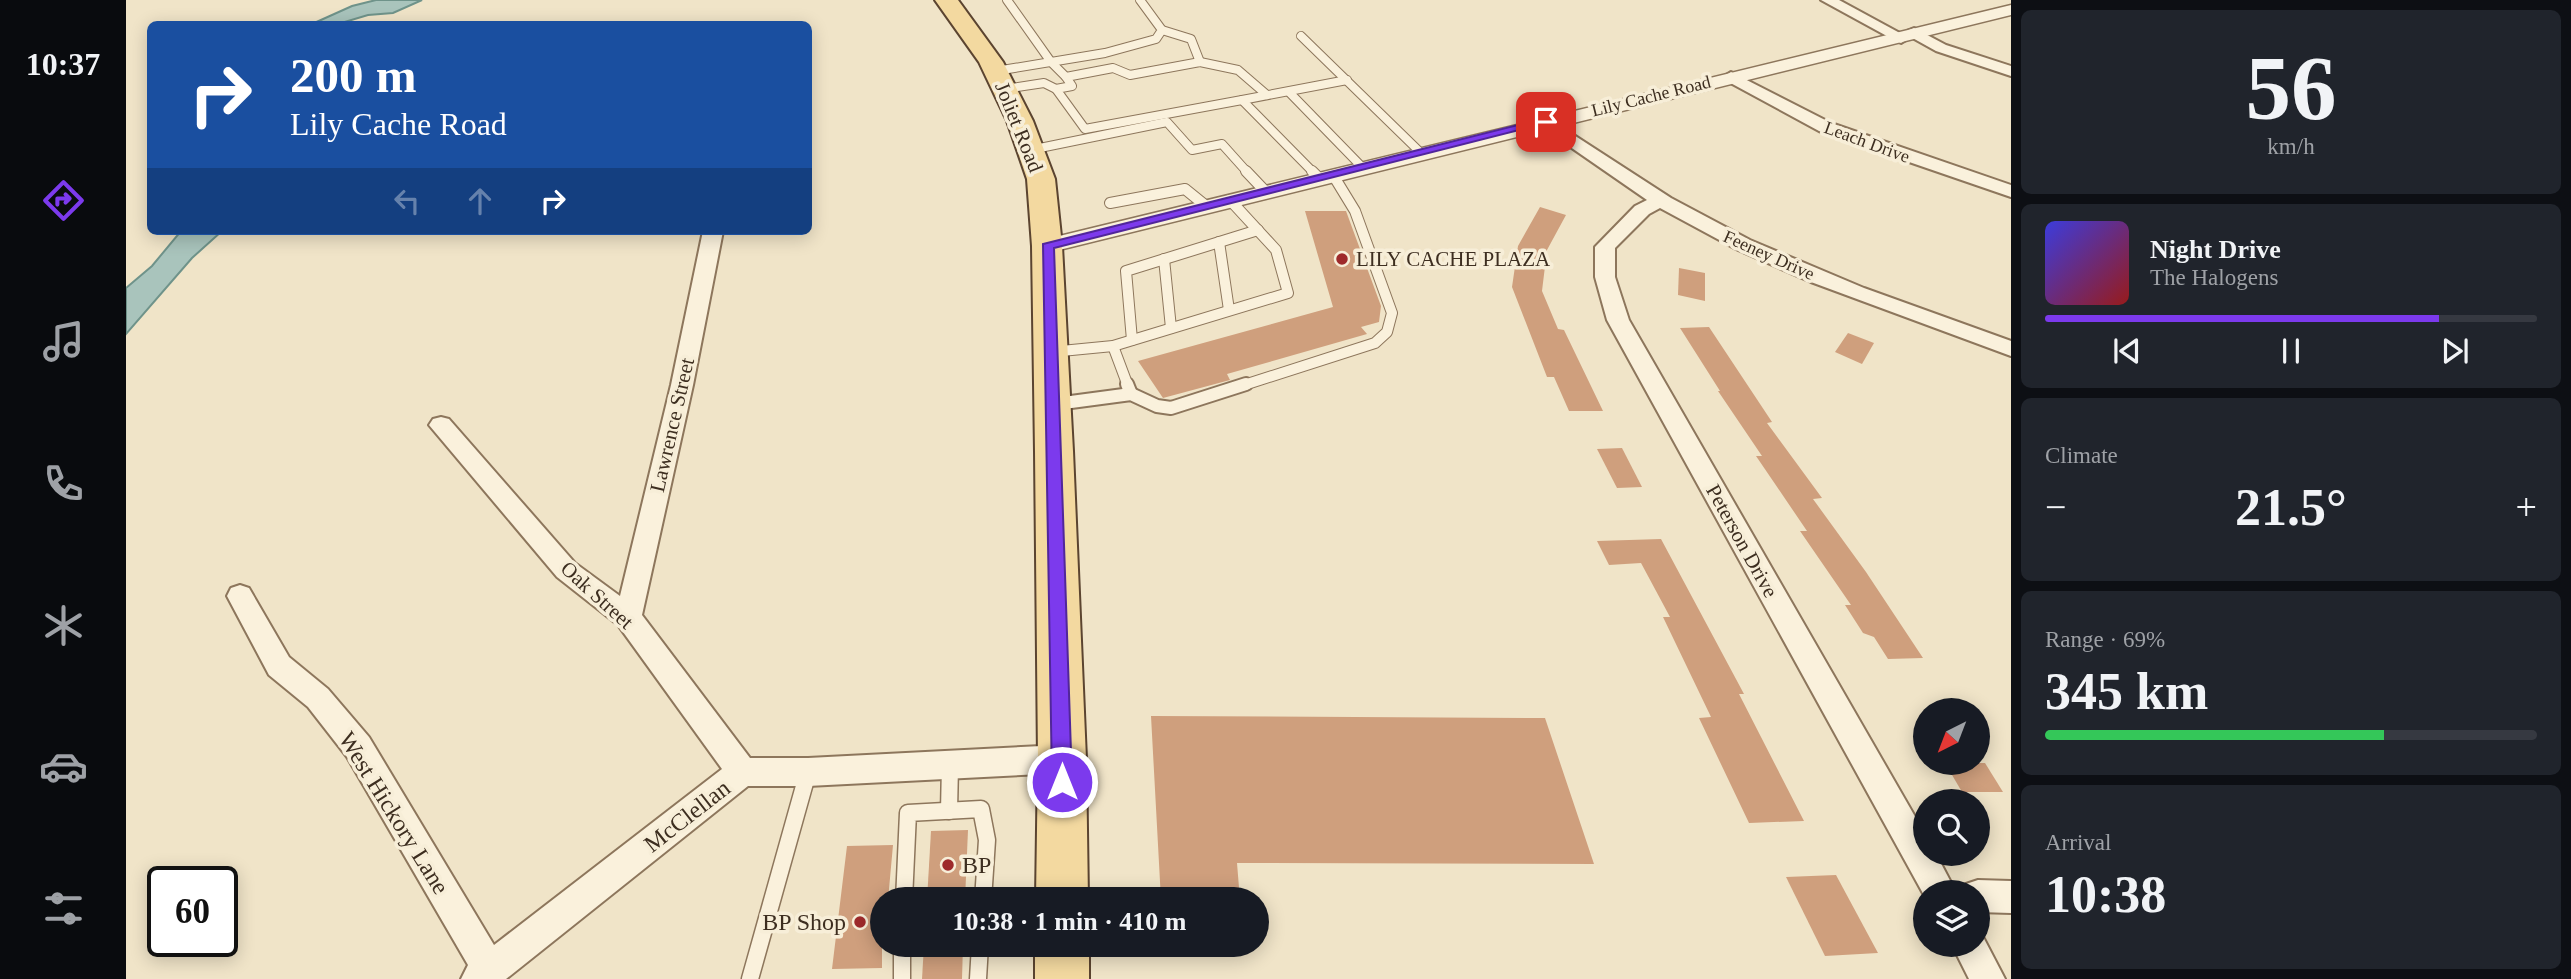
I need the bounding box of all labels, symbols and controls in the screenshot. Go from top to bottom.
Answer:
text: 56 [2246,38,2337,139]
text: 10:37 [26,46,100,82]
text: 200 m [290,48,417,103]
icon: right [175,49,266,140]
street label: Lily Cache Road [1589,72,1713,120]
street label: Joliet Road [990,78,1048,176]
pin [1516,92,1576,152]
icon: arrive [1527,103,1565,141]
text: Lily Cache Road [290,106,507,142]
street label: Leach Drive [1822,117,1912,167]
text: km/h [2267,134,2315,159]
icon: directions [39,176,88,225]
icon: left [388,182,426,220]
icon: ahead [461,182,499,220]
icon: right [534,182,572,220]
street label: Feeney Drive [1720,226,1818,284]
text: Night Drive [2150,235,2281,264]
place label: LILY CACHE PLAZA [1356,247,1551,271]
marker: LILY CACHE PLAZA [1334,251,1350,267]
text: The Halogens [2150,265,2278,290]
icon: music [39,317,88,366]
icon: previous [2108,332,2146,370]
icon: pause [2272,332,2310,370]
icon: next [2436,332,2474,370]
street label: Lawrence Street [645,355,699,494]
text: Climate [2045,443,2118,468]
icon: phone [39,459,88,508]
text: 21.5° [2235,479,2347,536]
street label: Peterson Drive [1701,480,1783,602]
text: − [2045,486,2066,528]
text: + [2516,486,2537,528]
street label: Oak Street [556,556,638,634]
icon: climate [39,601,88,650]
text: Range · 69% [2045,627,2165,652]
text: 345 km [2045,663,2208,720]
north arrow [1913,698,1990,775]
map controls [1913,698,1990,957]
street label: West Hickory Lane [334,727,454,899]
icon: car [39,742,88,791]
position arrow [1025,745,1099,819]
street label: McClellan [639,775,735,857]
button: search [1913,789,1990,866]
text: Arrival [2045,830,2111,855]
place label: BP [962,852,991,878]
marker: BP [940,857,956,873]
speed limit sign: 60 [147,866,238,957]
text: 10:38 [2045,866,2166,923]
button: layers [1913,880,1990,957]
icon: filters [39,884,88,933]
text: 10:38 · 1 min · 410 m [953,907,1187,936]
place label: BP Shop [762,909,846,935]
marker: BP Shop [852,914,868,930]

